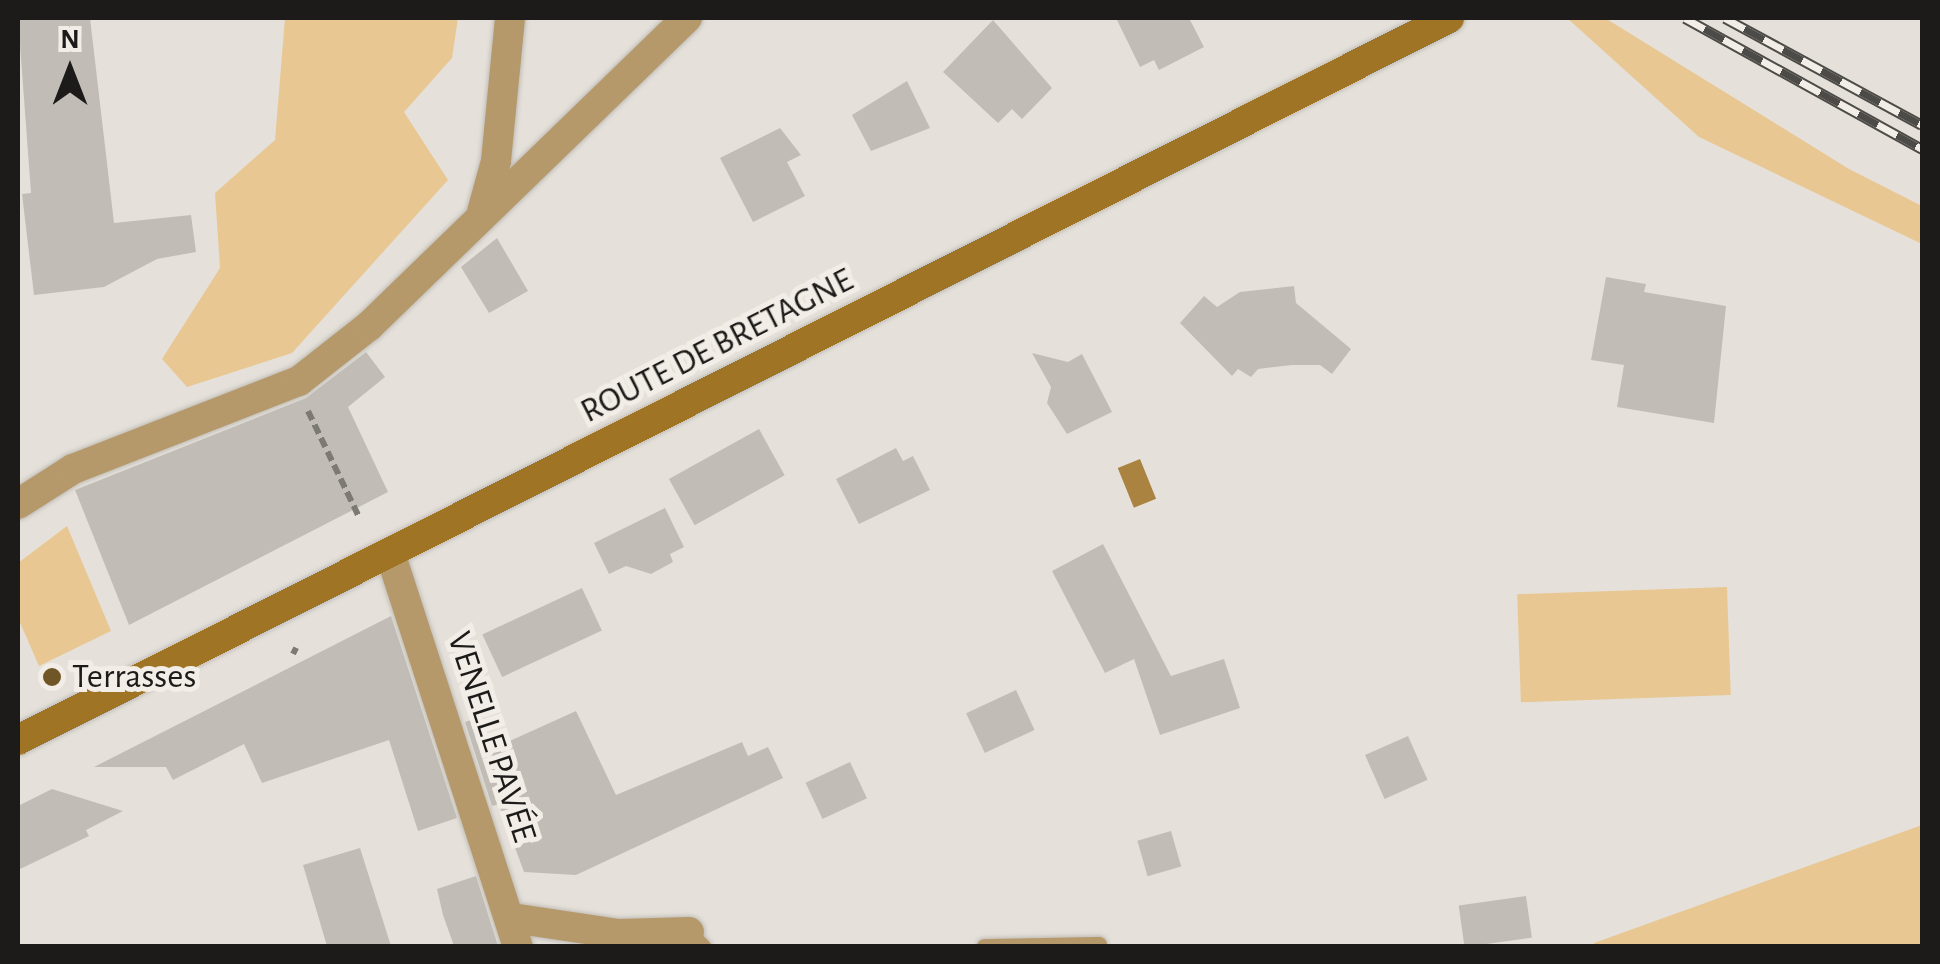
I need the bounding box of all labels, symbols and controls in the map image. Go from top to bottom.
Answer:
north arrow [20,20,120,120]
text: N [60,26,80,54]
street label: ROUTE DE BRETAGNE [574,259,860,433]
street label: VENELLE PAVÉE [437,627,545,847]
place label: Terrasses [72,656,196,698]
marker: Terrasses [41,666,63,688]

